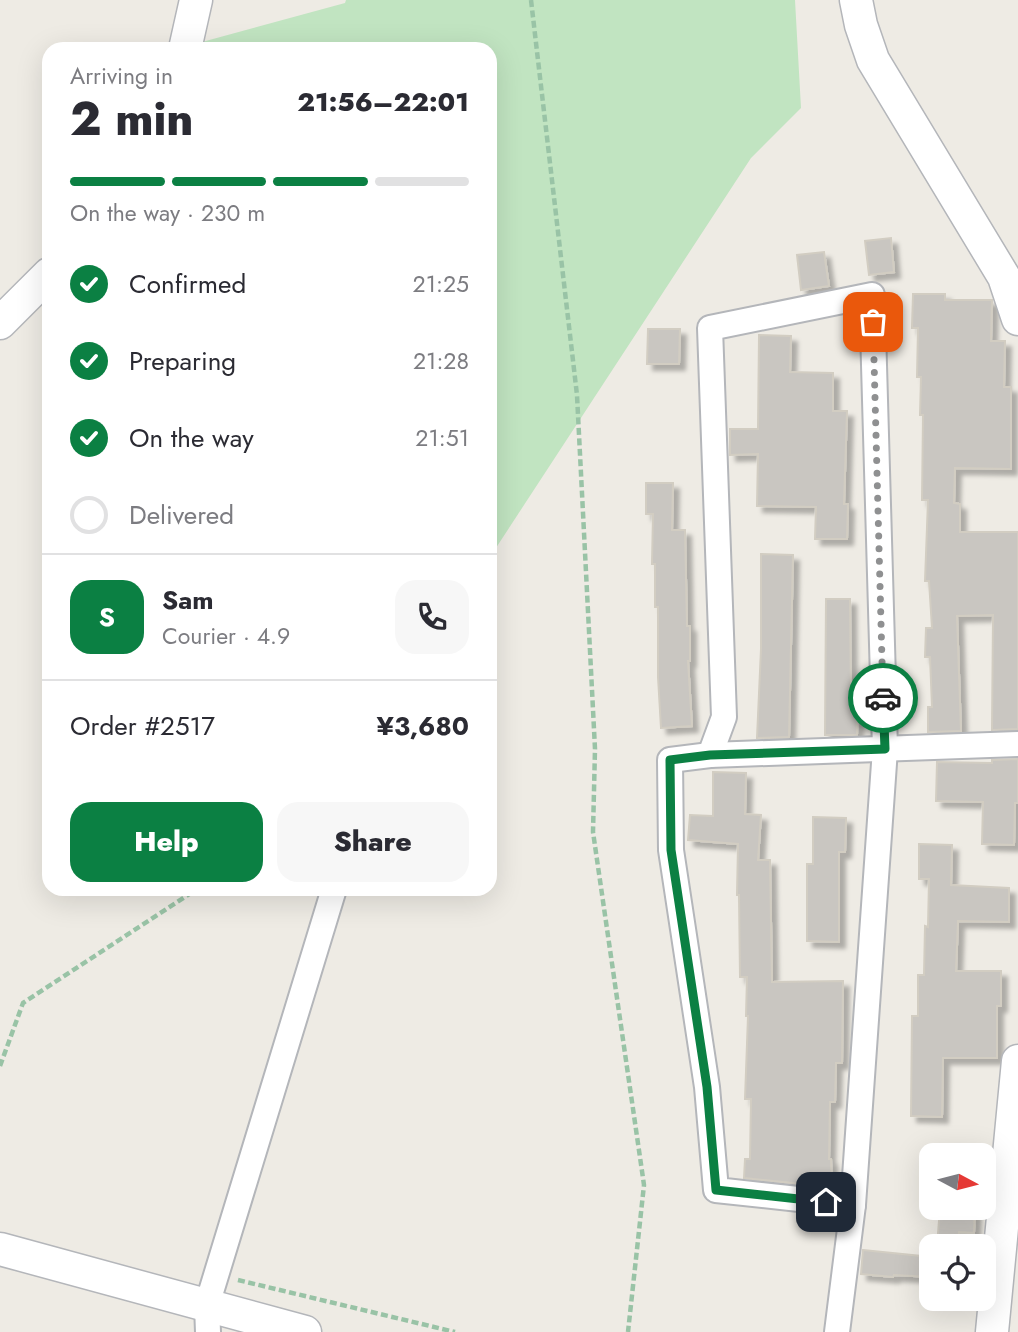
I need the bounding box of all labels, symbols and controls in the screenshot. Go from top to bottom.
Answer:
text: Arriving in [70,59,173,93]
text: 21:56–22:01 [297,83,469,121]
text: 2 min [70,86,194,152]
text: On the way · 230 m [70,196,265,230]
icon: check [70,265,108,303]
text: Confirmed [129,265,246,303]
text: 21:25 [413,267,469,301]
pin [843,292,903,352]
icon: bag [854,303,892,341]
icon: check [70,342,108,380]
text: Preparing [129,342,236,380]
text: 21:28 [413,344,469,378]
icon: check [70,419,108,457]
text: On the way [129,419,254,457]
text: 21:51 [415,421,469,455]
text: Delivered [129,496,234,534]
button: phone [395,580,469,654]
text: Sam [162,581,214,619]
text: S [99,598,115,636]
text: Courier · 4.9 [162,619,290,653]
courier [848,663,918,733]
icon: car [864,679,902,717]
text: Order #2517 [70,707,215,745]
text: ¥3,680 [377,707,469,745]
button: Help [70,802,263,882]
button: Share [277,802,469,882]
north arrow [919,1143,996,1220]
map controls [919,1143,996,1311]
pin [796,1172,856,1232]
icon: home [807,1183,845,1221]
button: locate [919,1234,996,1311]

